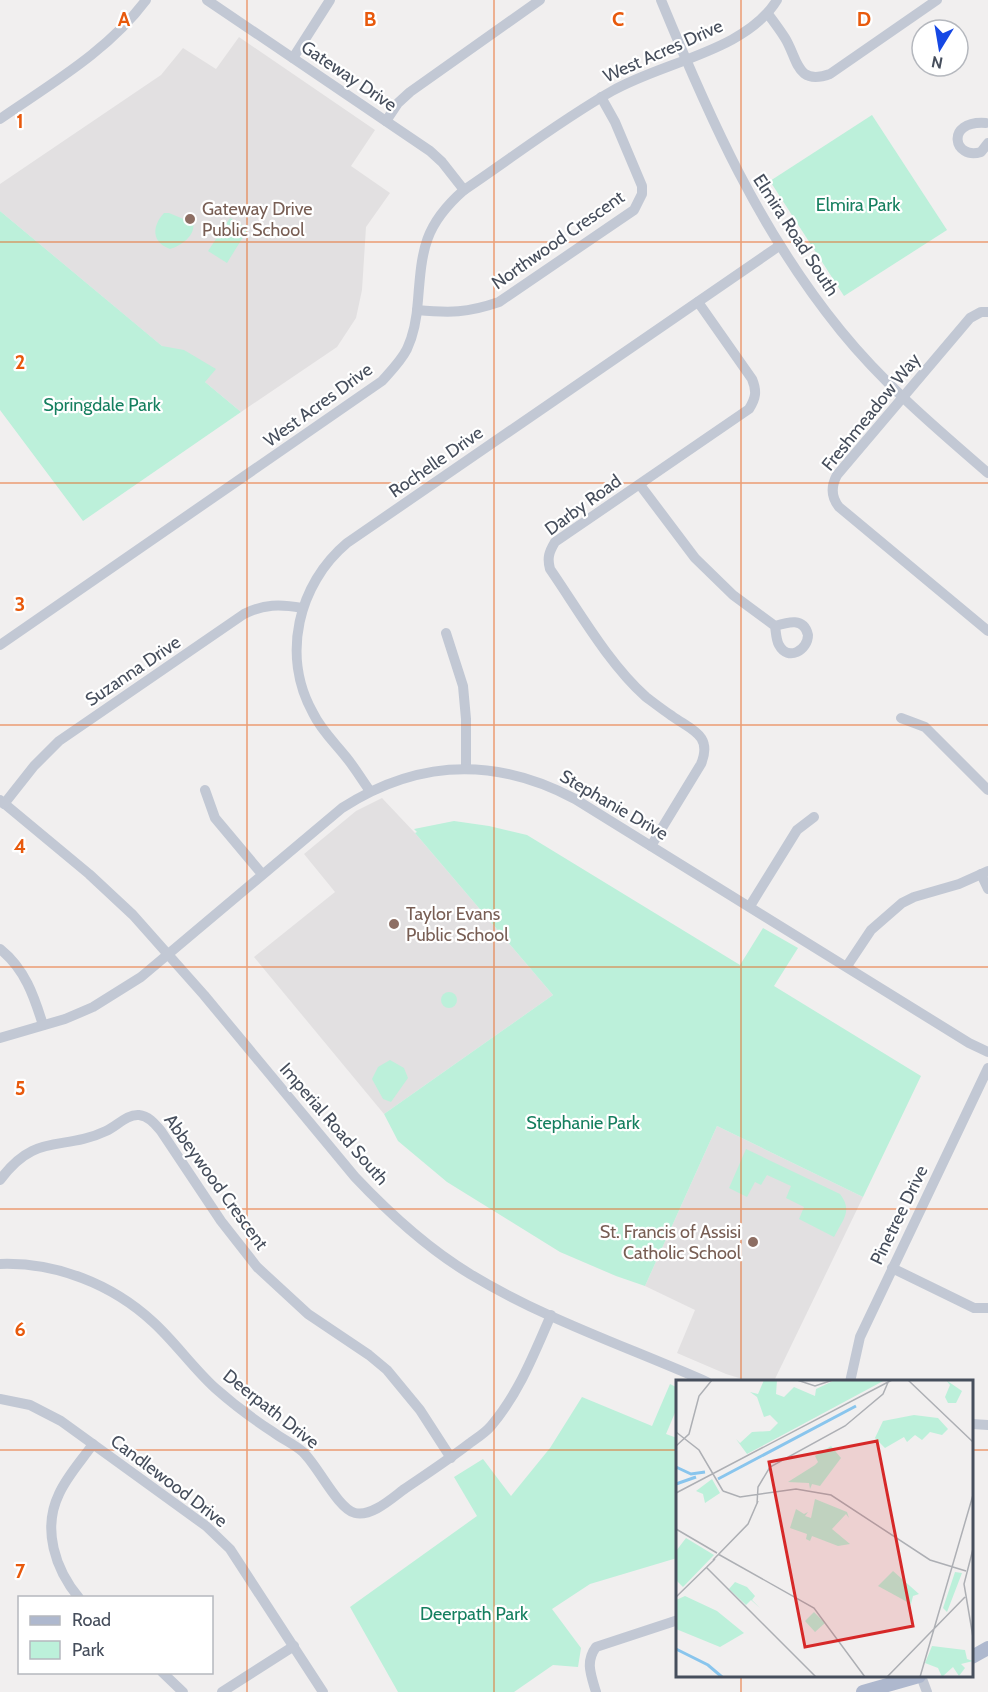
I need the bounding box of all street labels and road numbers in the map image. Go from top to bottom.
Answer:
street label: West Acres Drive [600,15,726,87]
street label: Gateway Drive [297,36,401,116]
street label: Elmira Road South [748,170,844,300]
street label: Northwood Crescent [487,186,629,294]
street label: Freshmeadow Way [817,349,925,475]
street label: West Acres Drive [259,358,377,452]
street label: Rochelle Drive [385,422,487,502]
street label: Darby Road [540,470,626,540]
street label: Suzanna Drive [81,631,185,711]
street label: Stephanie Drive [556,765,672,845]
street label: Imperial Road South [275,1058,393,1190]
street label: Abbeywood Crescent [159,1110,273,1254]
street label: Pinetree Drive [866,1162,932,1268]
street label: Deerpath Drive [219,1365,323,1453]
street label: Candlewood Drive [106,1430,232,1532]

